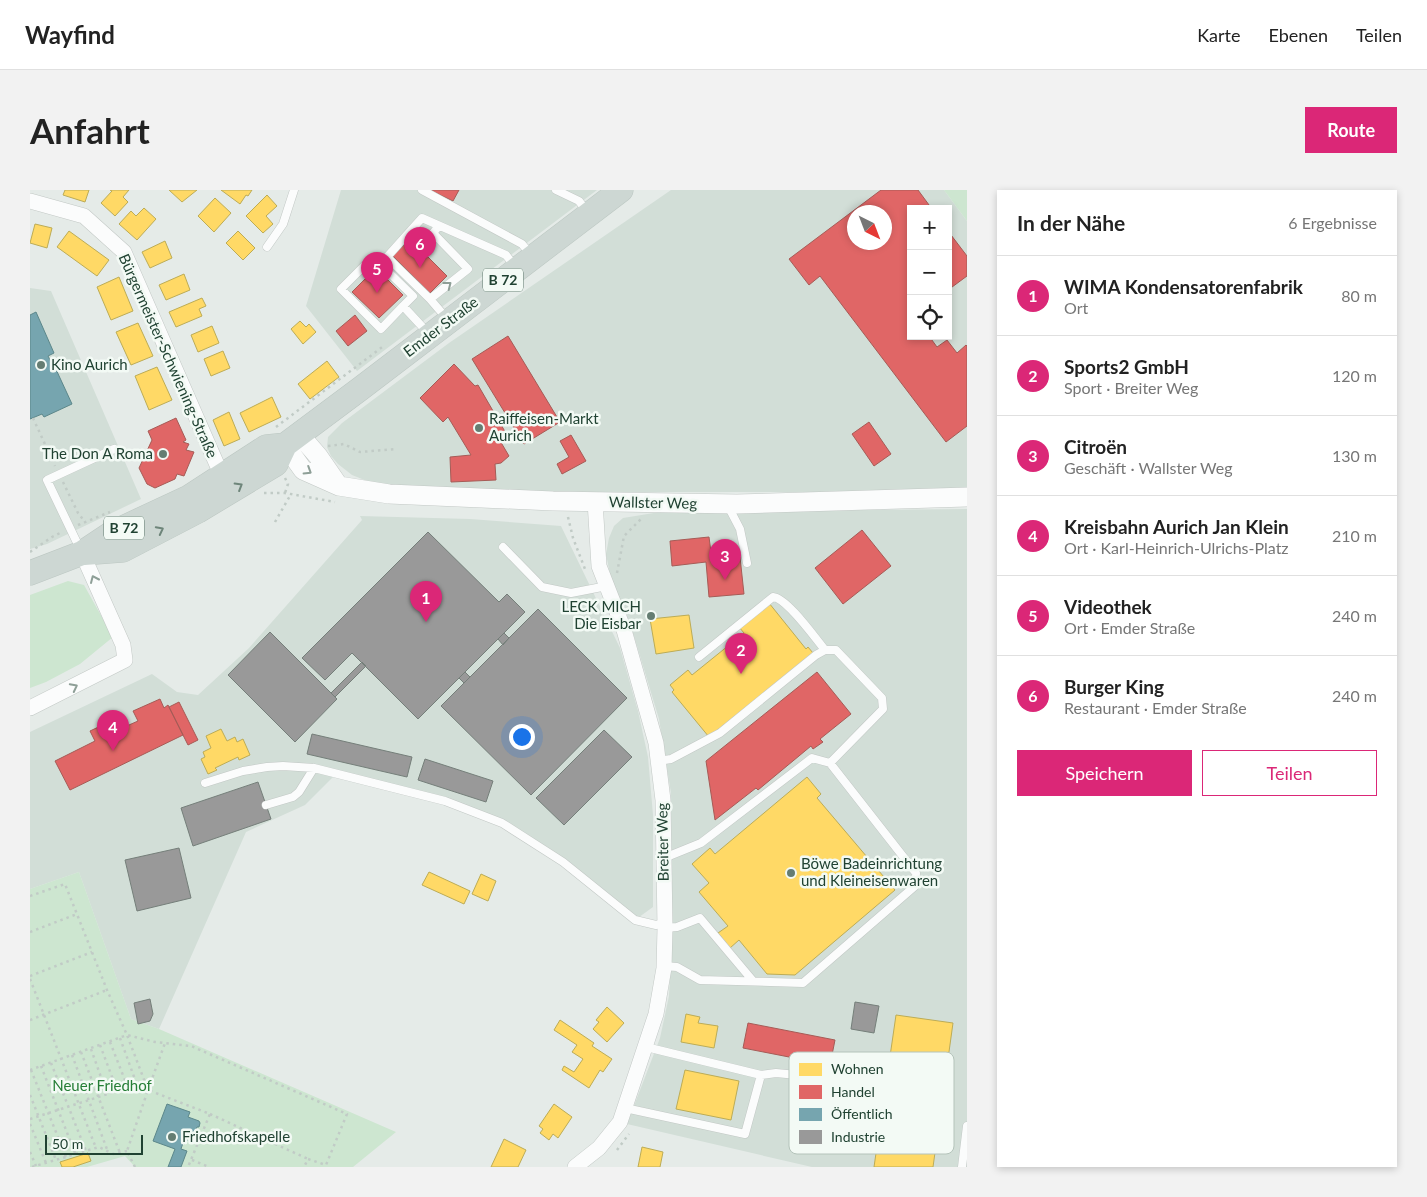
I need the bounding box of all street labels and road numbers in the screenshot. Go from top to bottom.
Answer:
street label: Bürgermeister-Schwiening-Straße [116,251,222,461]
road number: B 72 [483,268,523,292]
street label: Emder Straße [400,292,481,360]
street label: Wallster Weg [609,492,697,512]
road number: B 72 [104,516,144,539]
street label: Breiter Weg [652,802,672,881]

